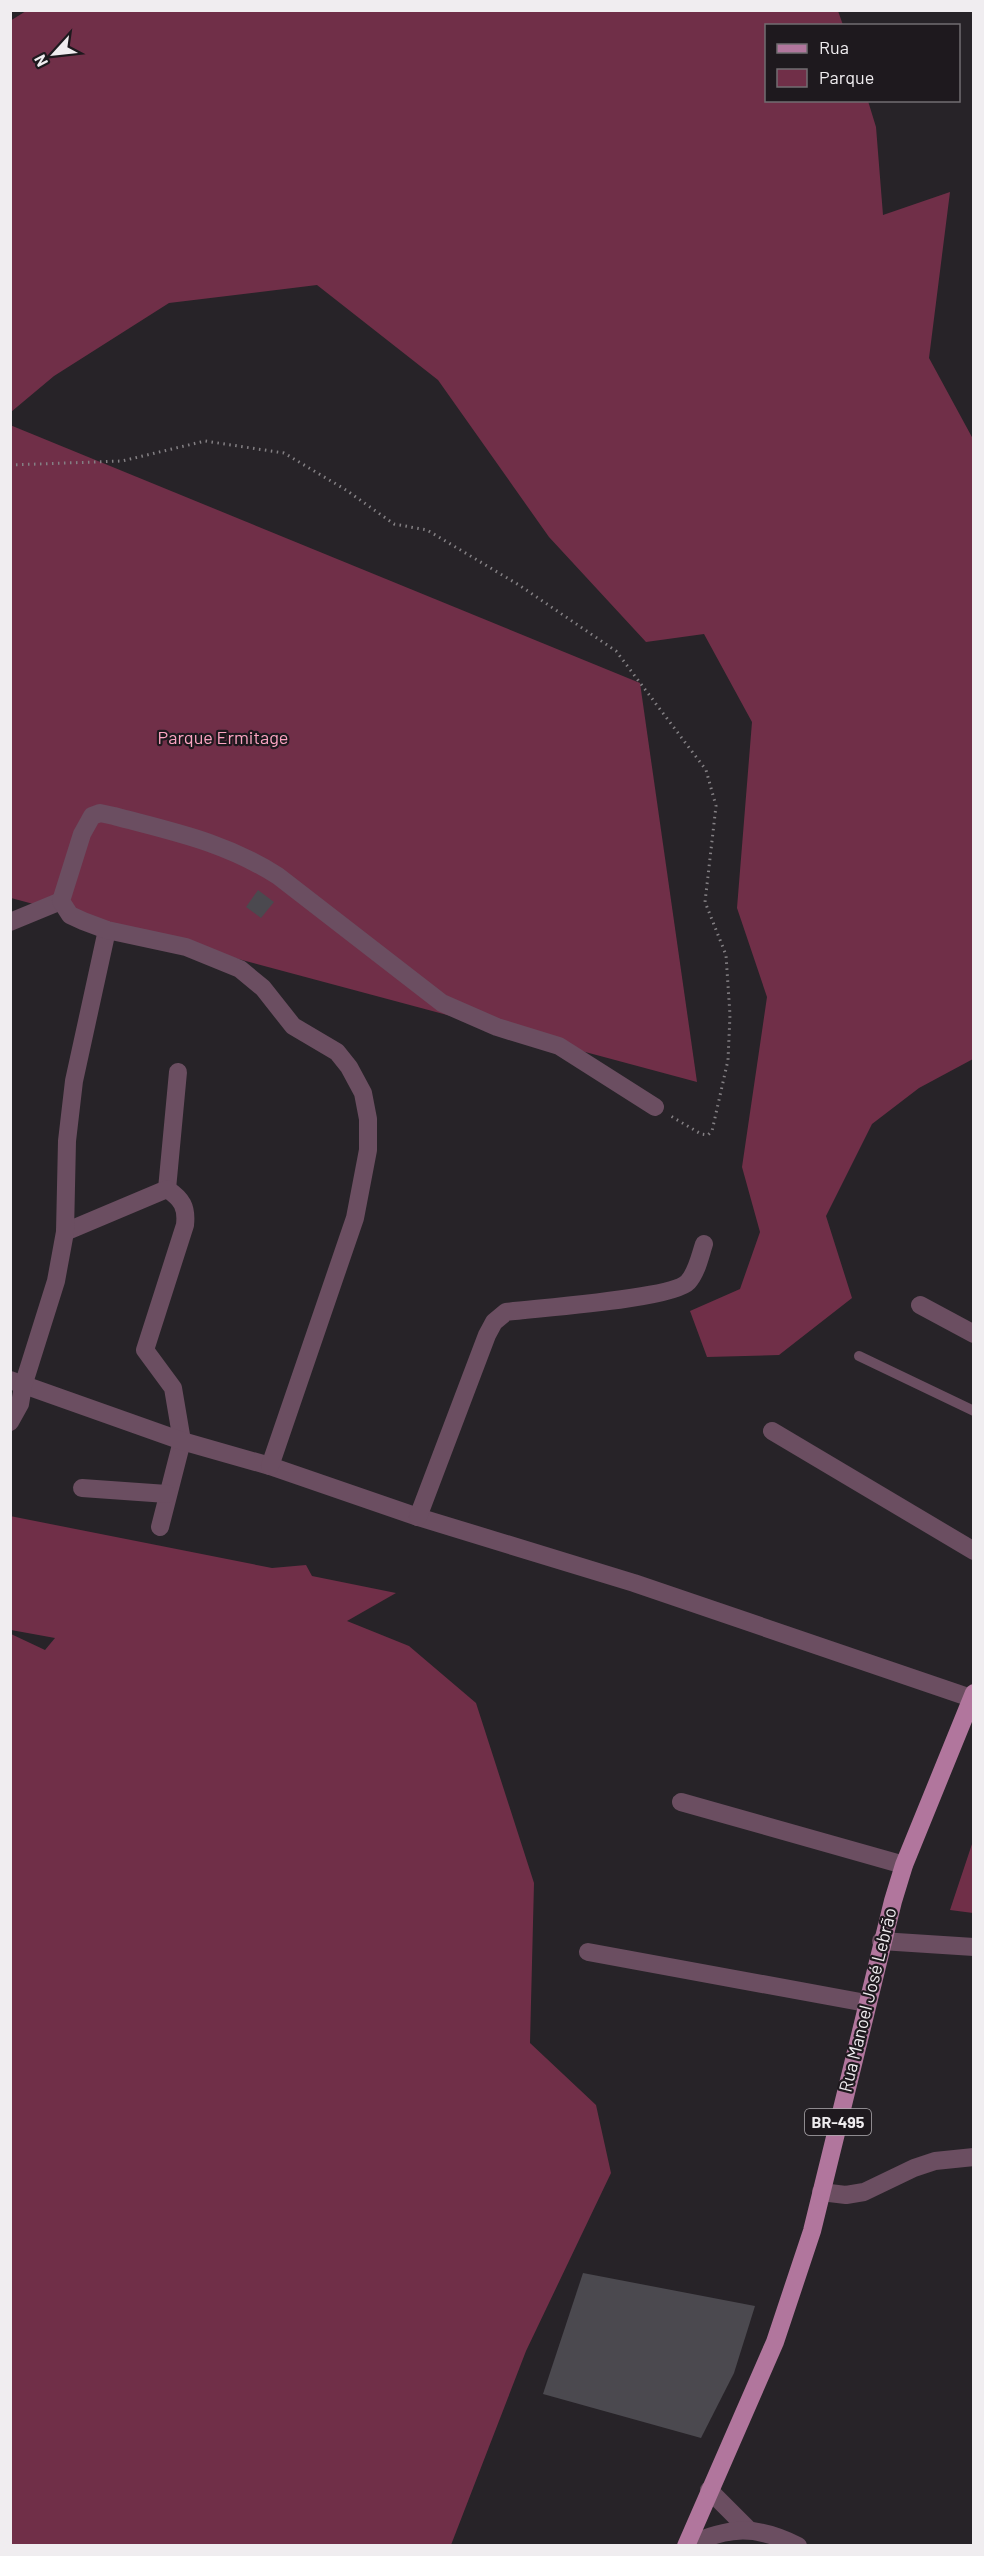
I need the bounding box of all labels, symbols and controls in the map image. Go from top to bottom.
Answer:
north arrow [24,24,84,84]
legend [765,24,960,102]
text: Rua [819,36,849,58]
text: N [29,52,51,70]
text: Parque [819,66,874,88]
park label: Parque Ermitage [158,726,288,748]
street label: Rua Manoel José Lebrão [833,1905,901,2094]
road number: BR-495 [805,2109,871,2135]

